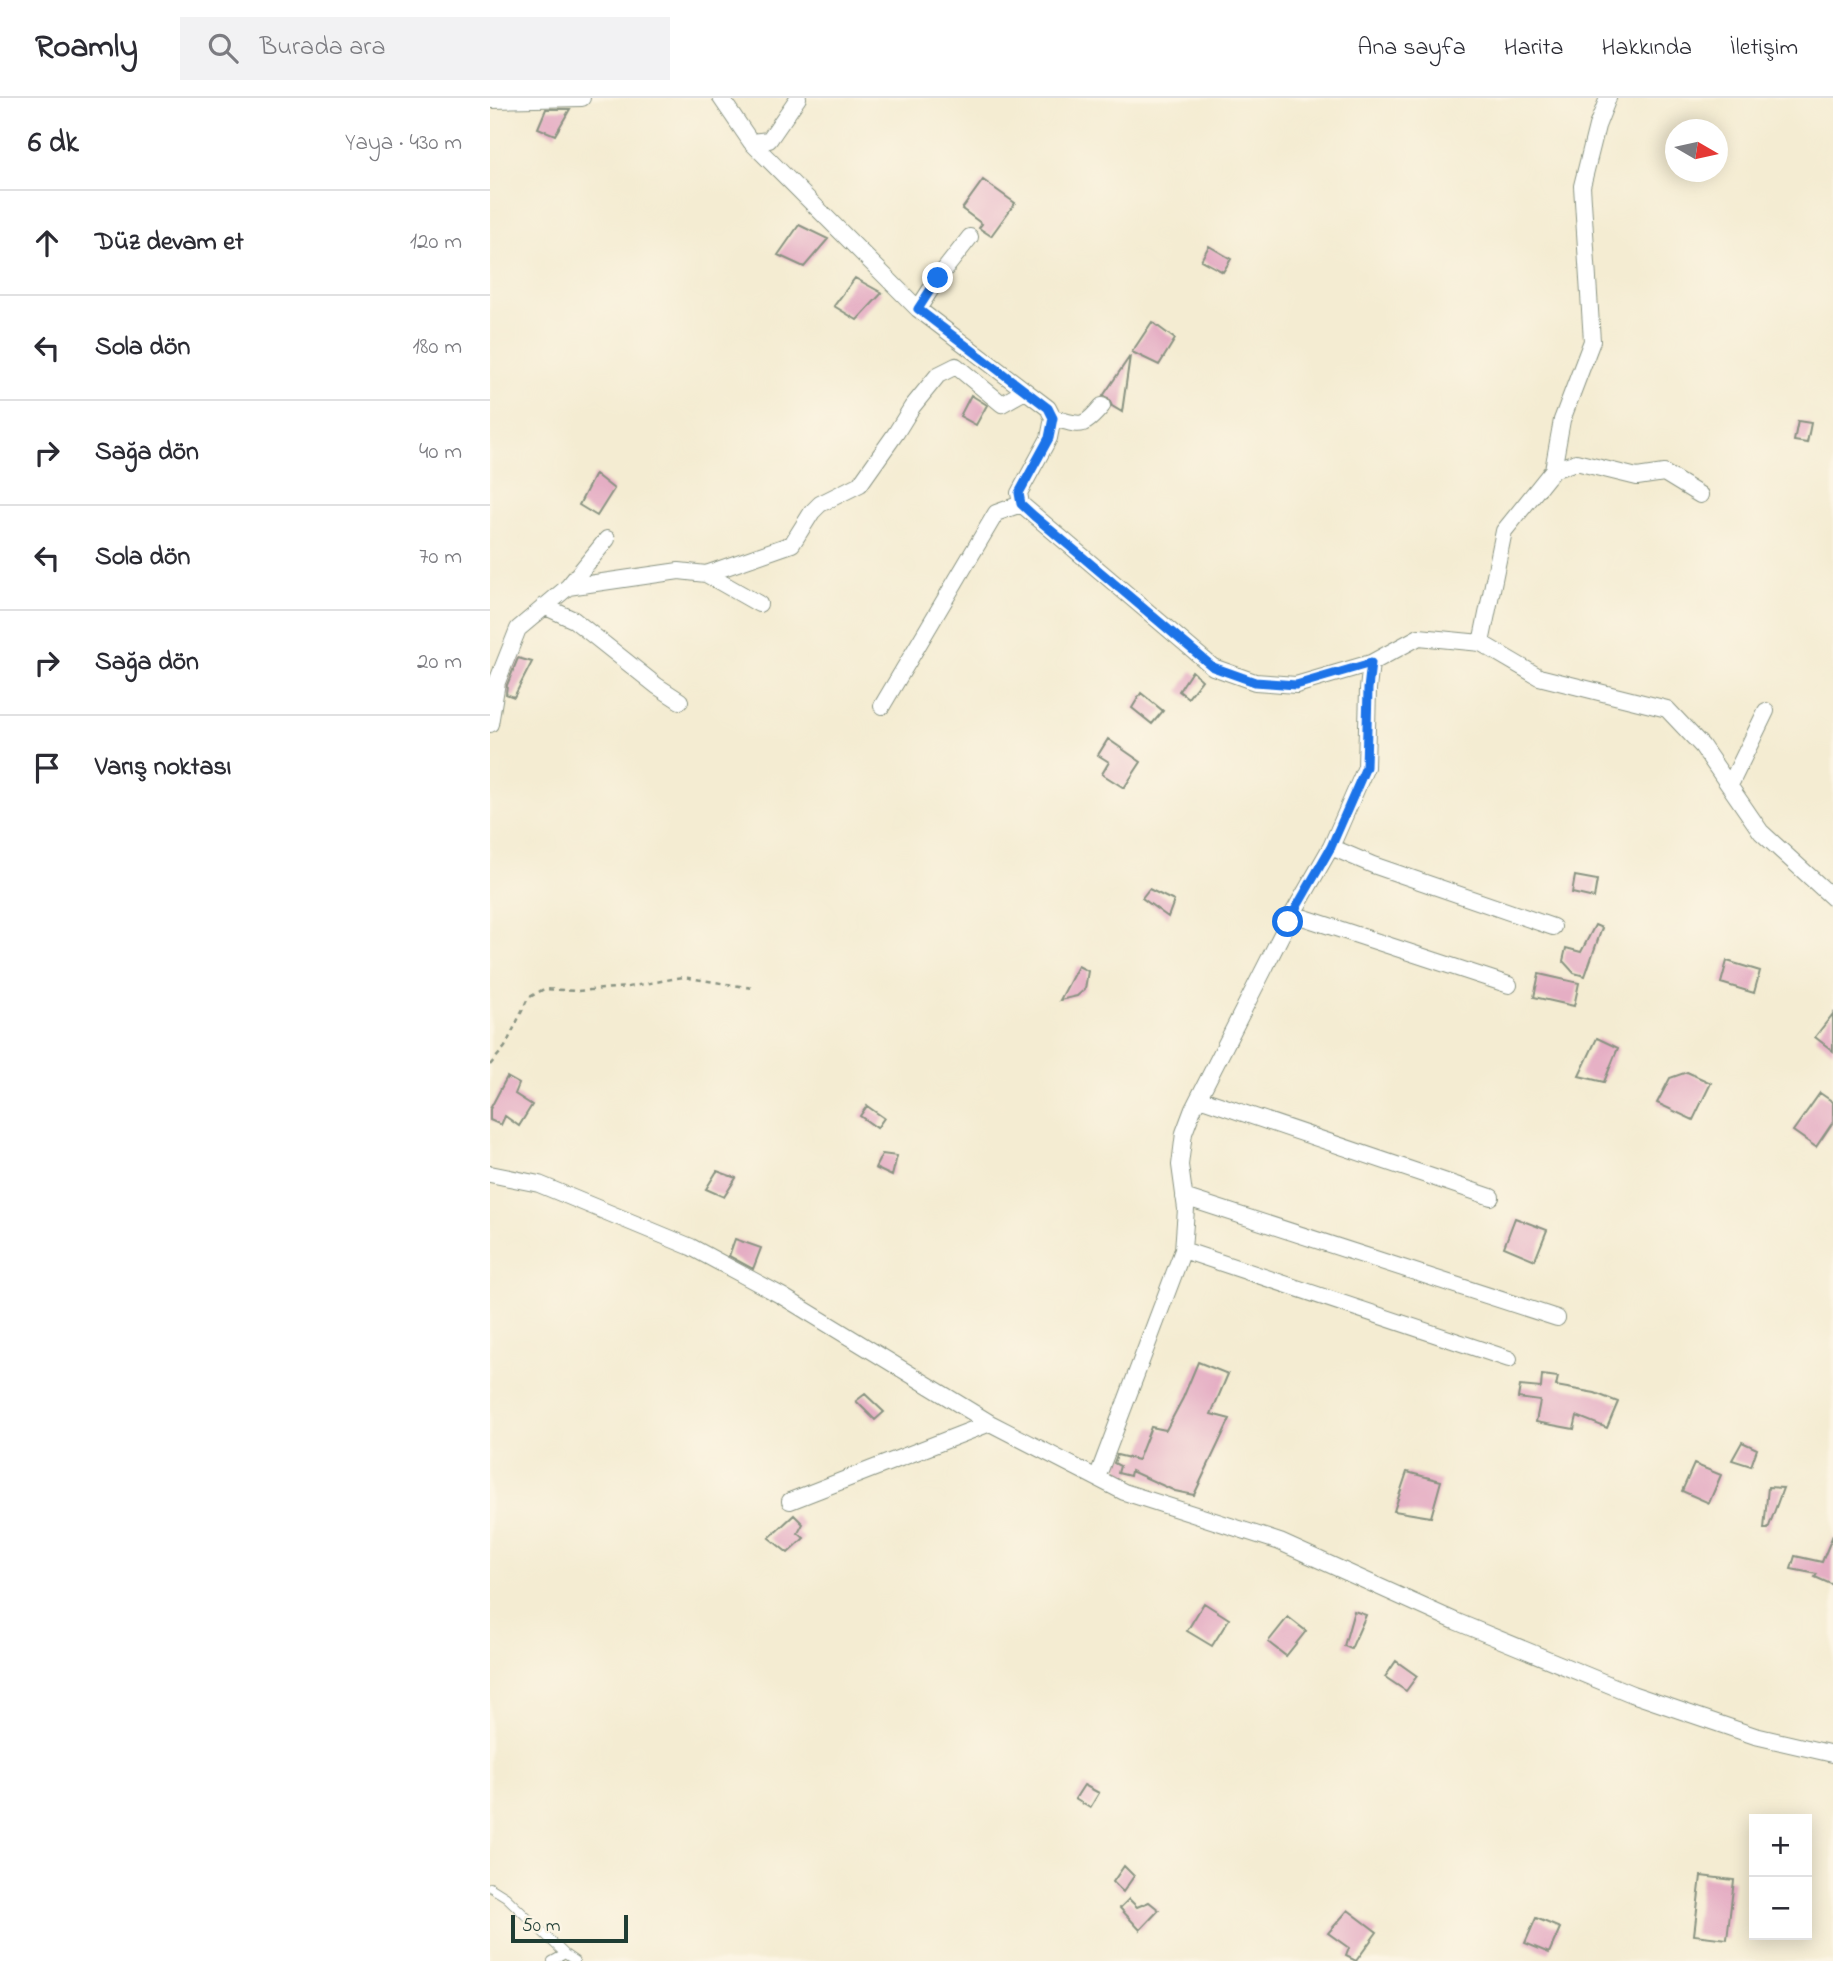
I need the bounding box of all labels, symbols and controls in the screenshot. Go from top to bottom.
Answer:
search box [180,17,670,80]
text: Roamly [35,24,138,72]
icon: search [204,29,242,67]
text: Burada ara [260,29,385,67]
text: Ana sayfa [1358,31,1466,66]
text: Harita [1504,31,1564,66]
text: Hakkında [1602,31,1692,66]
text: İletişim [1730,31,1798,66]
north arrow [1665,119,1728,182]
text: 6 dk [28,122,79,166]
text: Yaya · 430 m [345,127,462,160]
icon: ahead [28,224,66,262]
text: Düz devam et [95,224,244,262]
text: 120 m [410,226,462,259]
route end [922,262,953,293]
icon: left [28,329,66,367]
text: Sola dön [95,329,190,367]
text: 180 m [413,331,462,364]
icon: right [28,434,66,472]
text: Sağa dön [95,434,199,472]
text: 40 m [419,436,462,469]
icon: left [28,539,66,577]
text: Sola dön [95,539,190,577]
text: 70 m [419,541,462,574]
icon: right [28,644,66,682]
text: Sağa dön [95,644,199,682]
text: 20 m [417,646,462,679]
icon: arrive [28,749,66,787]
text: Varış noktası [95,749,231,787]
route start [1272,906,1303,937]
map controls [1749,1814,1812,1940]
button: + [1749,1814,1812,1877]
button: − [1749,1877,1812,1940]
scale bar [511,1912,628,1944]
text: 50 m [522,1913,561,1940]

